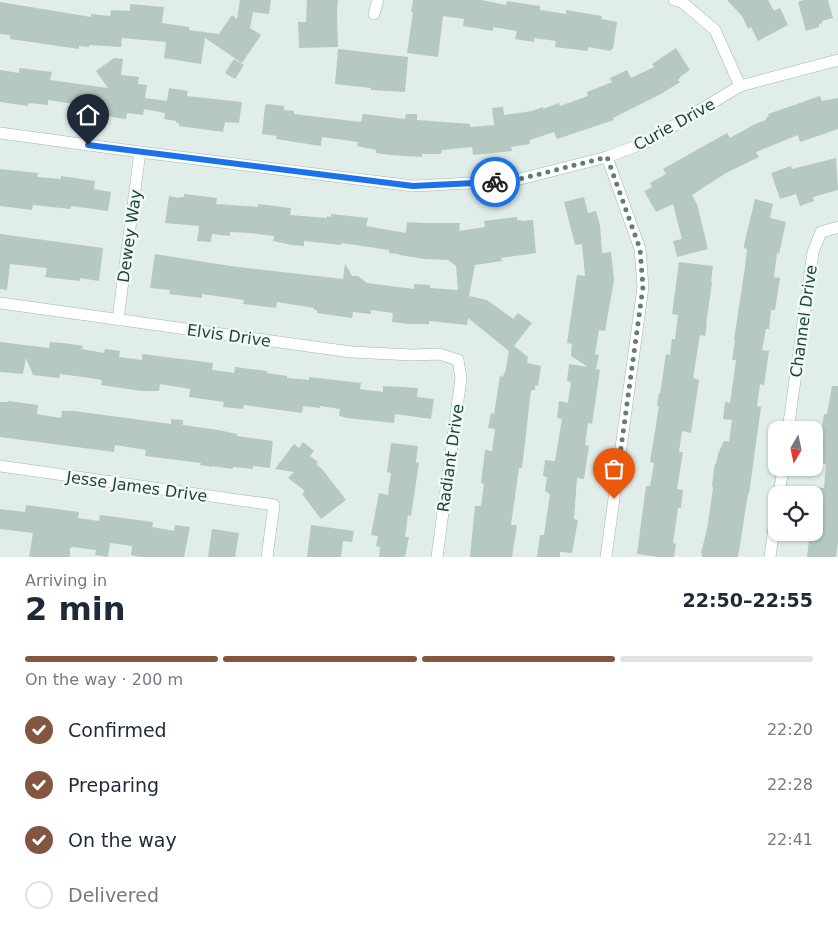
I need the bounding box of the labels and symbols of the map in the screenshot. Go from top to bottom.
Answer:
pin [67,94,109,145]
street label: Curie Drive [630,94,718,155]
courier [470,157,520,207]
street label: Dewey Way [114,188,145,284]
street label: Channel Drive [786,264,821,379]
street label: Elvis Drive [186,320,272,351]
street label: Radiant Drive [433,403,467,513]
north arrow [768,421,822,476]
pin [593,448,635,499]
street label: Jesse James Drive [64,467,209,506]

